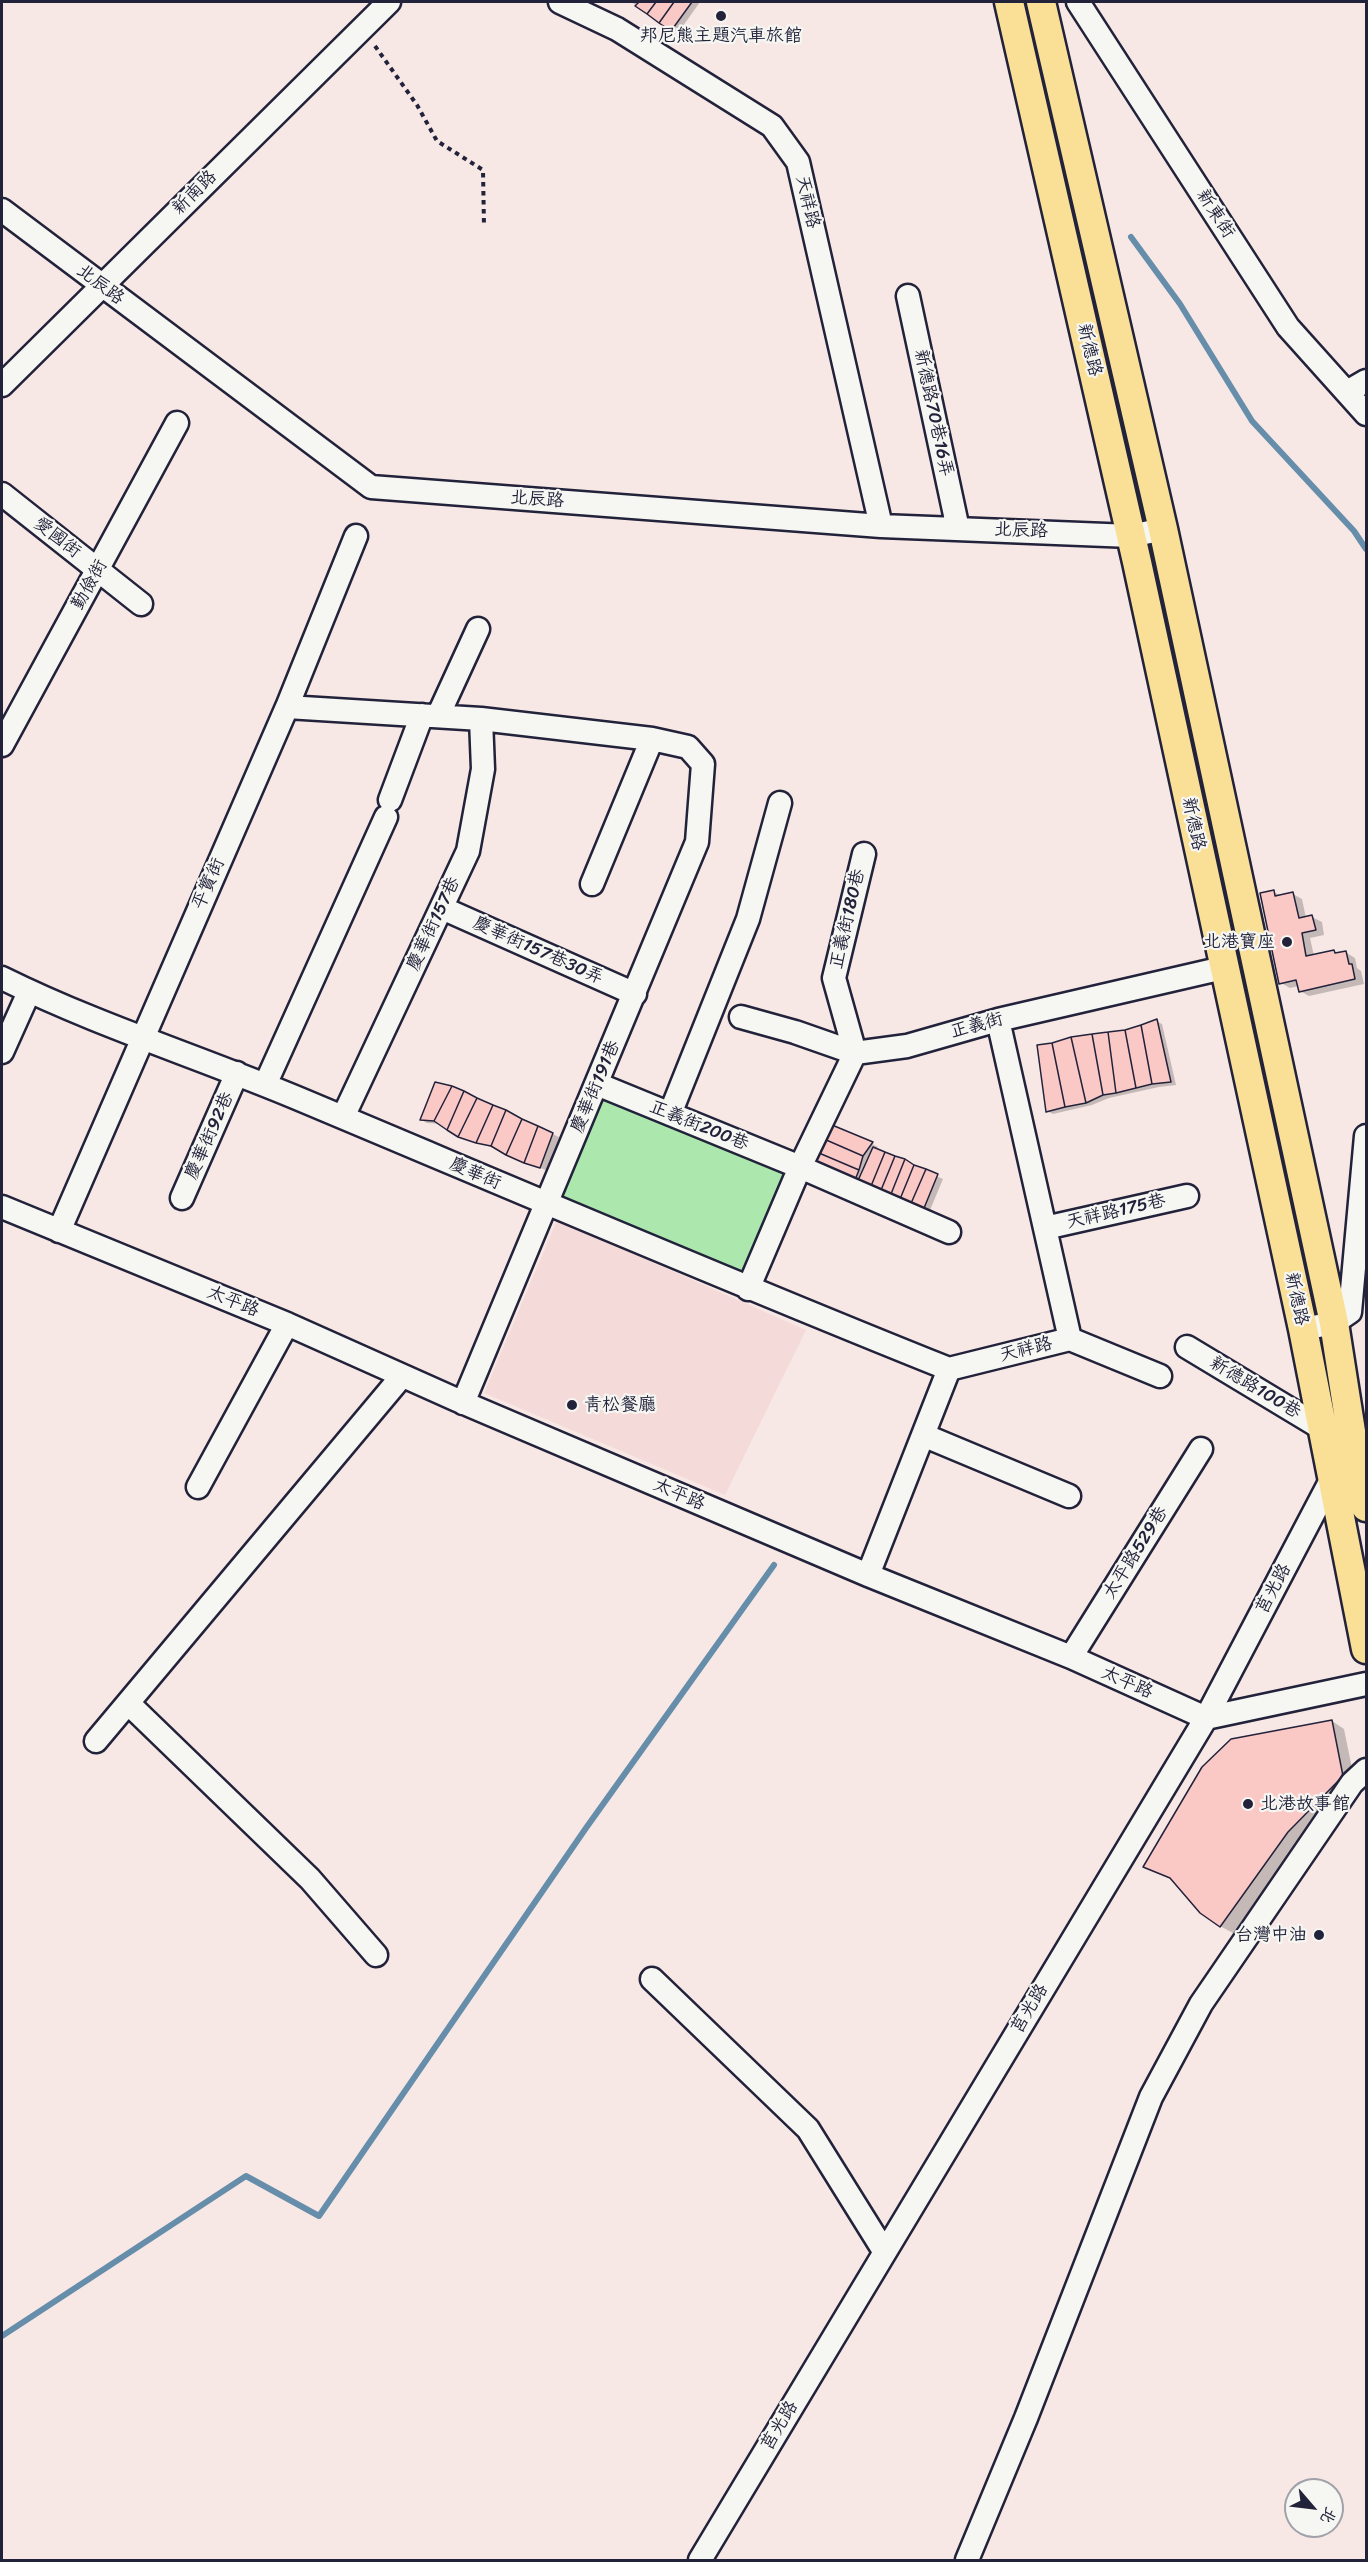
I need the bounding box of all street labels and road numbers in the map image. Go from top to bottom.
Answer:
street label: 新南路 [168,166,222,220]
street label: 天祥路 [790,173,824,231]
street label: 新東街 [1191,185,1239,243]
street label: 北辰路 [72,260,128,310]
street label: 新德路 [1072,321,1106,379]
street label: 新德路70巷16弄 [909,347,957,479]
street label: 北辰路 [509,487,565,513]
street label: 愛國街 [29,513,85,563]
street label: 北辰路 [994,519,1048,543]
street label: 勤儉街 [67,556,113,614]
street label: 新德路 [1177,795,1209,853]
street label: 平實街 [188,855,230,913]
street label: 正義街180巷 [826,867,870,971]
street label: 慶華街157巷 [403,874,465,974]
street label: 慶華街157巷30弄 [470,913,606,989]
street label: 正義街 [948,1009,1006,1043]
street label: 慶華街191巷 [567,1037,625,1137]
street label: 慶華街92巷 [181,1089,239,1183]
street label: 正義街200巷 [646,1096,752,1156]
street label: 慶華街 [446,1154,504,1194]
street label: 天祥路175巷 [1064,1190,1168,1234]
street label: 新德路 [1280,1270,1312,1328]
street label: 太平路 [204,1282,262,1322]
street label: 天祥路 [997,1333,1055,1367]
street label: 新德路100巷 [1206,1352,1304,1424]
street label: 太平路 [650,1475,708,1515]
street label: 太平路529巷 [1099,1503,1173,1603]
street label: 莒光路 [1252,1560,1296,1618]
street label: 太平路 [1098,1662,1156,1704]
street label: 莒光路 [1007,1980,1053,2038]
street label: 莒光路 [757,2397,803,2455]

